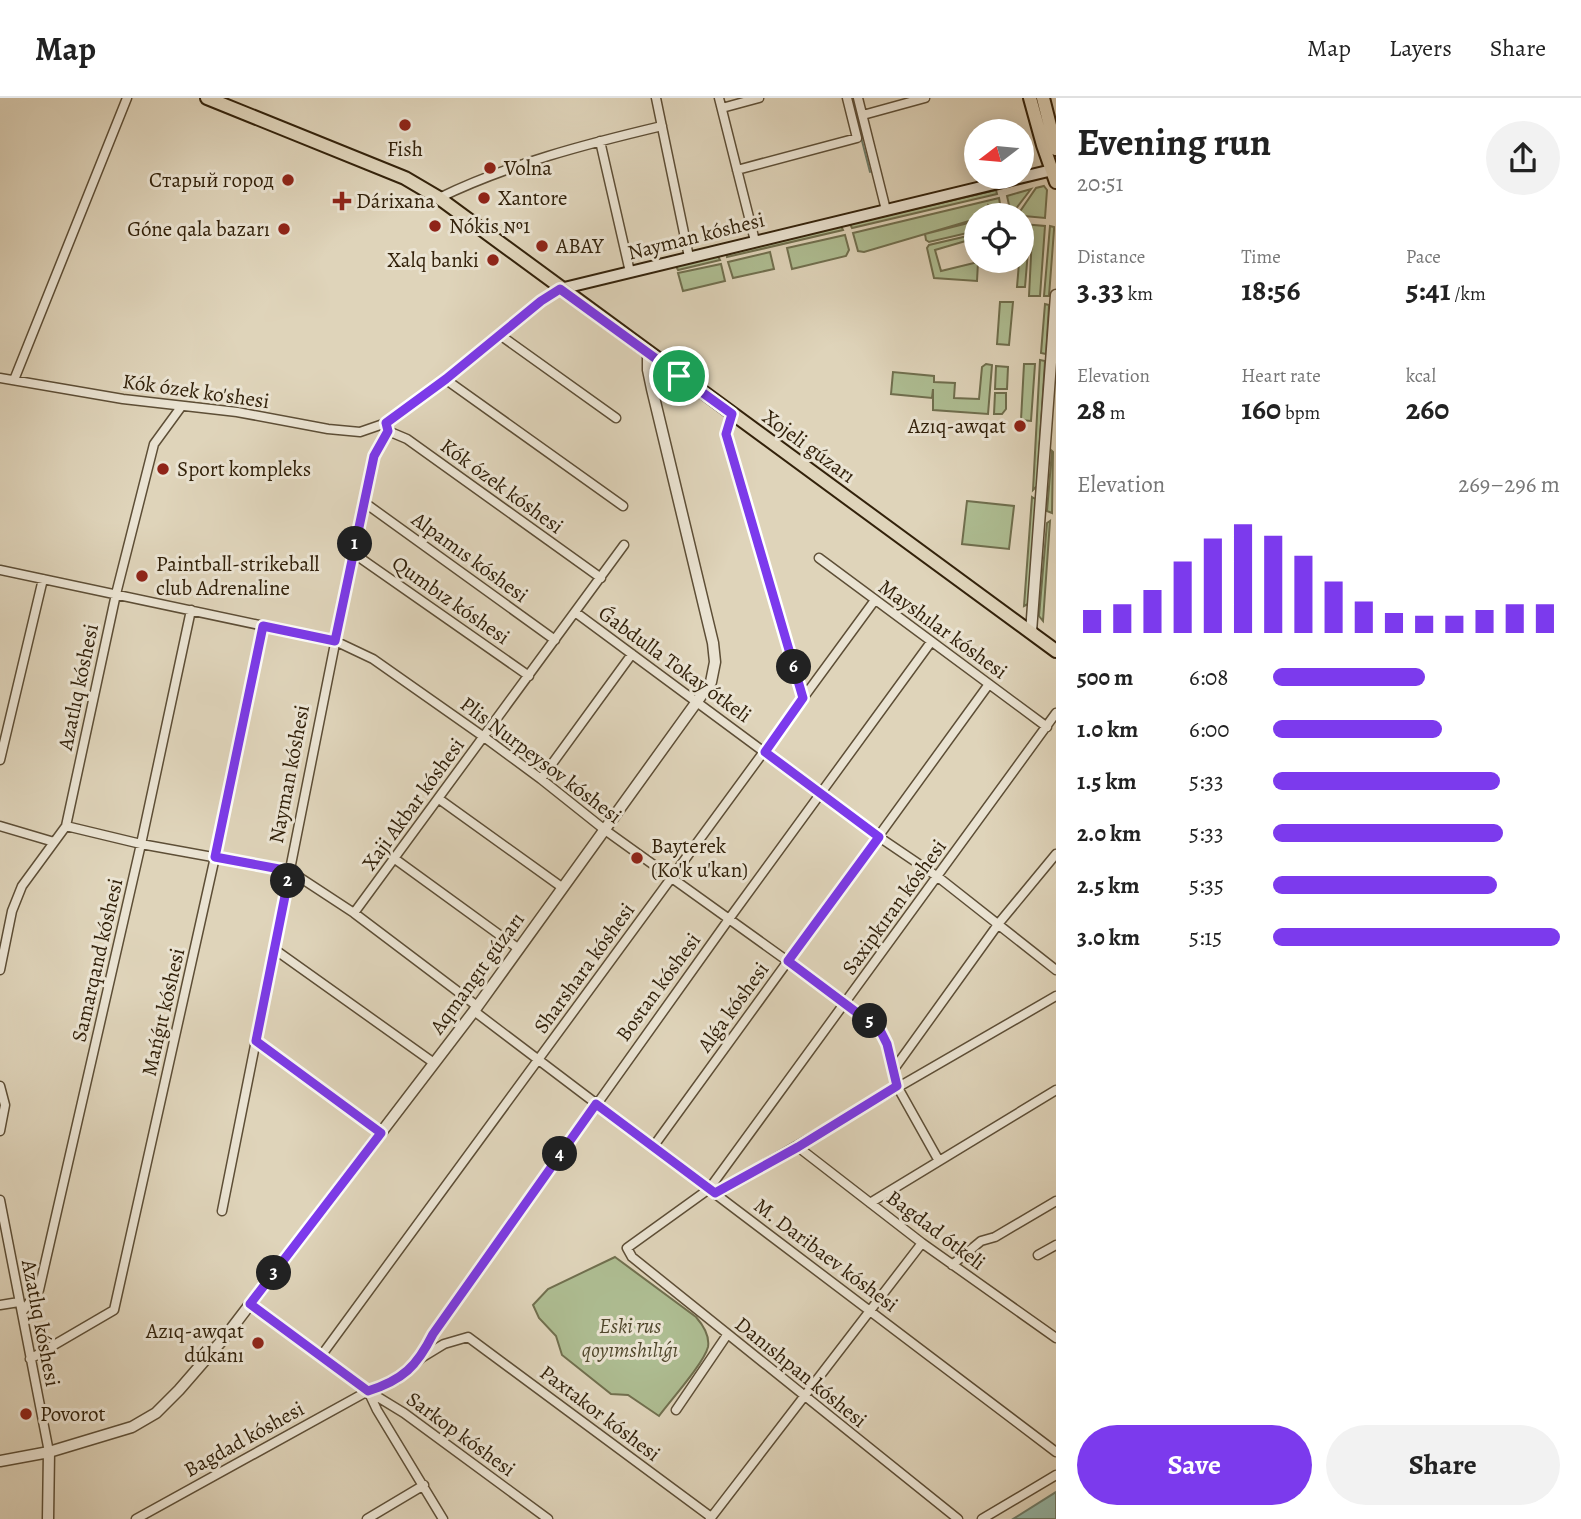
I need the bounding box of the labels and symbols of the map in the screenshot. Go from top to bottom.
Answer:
marker: Fish [397,117,413,133]
north arrow [964,119,1034,189]
place label: Fish [387,135,423,163]
place label: Volna [503,154,552,182]
marker: Volna [482,160,498,176]
place label: Старый город [149,166,274,194]
marker: Старый город [280,172,296,188]
place label: Xantore [498,184,568,212]
place label: Dárixana [356,187,435,215]
marker: Xantore [476,190,492,206]
marker: Dárixana [334,193,350,209]
street label: Nayman kóshesi [625,205,768,267]
place label: Nókis №1 [449,212,530,240]
place label: Góne qala bazarı [127,215,270,243]
marker: Nókis №1 [427,218,443,234]
marker: Góne qala bazarı [276,221,292,237]
place label: ABAY [555,232,604,260]
marker: ABAY [534,238,550,254]
place label: Xalq banki [387,246,479,274]
marker: Xalq banki [485,252,501,268]
pin [649,346,709,406]
street label: Kók ózek ko'shesi [121,367,271,415]
street label: Xojeli gúzarı [757,403,861,489]
place label: Azıq-awqat [907,412,1006,440]
marker: Azıq-awqat [1012,418,1028,434]
street label: Kók ózek kóshesi [435,432,569,540]
place label: Sport kompleks [177,455,311,483]
marker: Sport kompleks [155,461,171,477]
street label: Alpamıs kóshesi [405,505,534,609]
pin: 1 [338,526,372,562]
street label: Qumbız kóshesi [387,549,516,651]
place label: Paintball-strikeball club Adrenaline [156,550,319,602]
marker: Paintball-strikeball club Adrenaline [134,568,150,584]
street label: Mayshılar kóshesi [873,573,1013,685]
street label: Ǵabdulla Tokay ótkeli [593,599,757,729]
street label: Azatlıq kóshesi [51,621,105,754]
pin: 6 [776,650,812,684]
street label: Plis Nurpeysov kóshesi [454,690,628,830]
street label: Nayman kóshesi [262,702,316,846]
street label: Xaji Akbar kóshesi [355,732,471,876]
place label: Bayterek (Ko'k u'kan) [651,832,748,884]
street label: Saxipkıran kóshesi [835,834,953,980]
marker: Bayterek (Ko'k u'kan) [629,850,645,866]
pin: 2 [270,864,306,898]
street label: Samarqand kóshesi [65,875,129,1045]
street label: Sharshara kóshesi [527,897,641,1039]
street label: Aqmangıt gúzarı [423,906,531,1040]
street label: Bostan kóshesi [609,927,707,1047]
street label: Mańǵıt kóshesi [135,945,191,1079]
street label: Alǵa kóshesi [690,956,775,1059]
pin: 5 [852,1004,888,1038]
pin: 4 [542,1136,578,1172]
street label: Bagdad ótkeli [881,1184,991,1276]
street label: M. Daribaev kóshesi [748,1192,904,1318]
street label: Azatlıq kóshesi [15,1256,67,1389]
pin: 3 [256,1256,292,1290]
street label: Danıshpan kóshesi [729,1310,873,1434]
park label: Eski rus qoyımshılıǵı [582,1312,678,1364]
place label: Azıq-awqat dúkanı [145,1317,244,1369]
marker: Azıq-awqat dúkanı [250,1335,266,1351]
street label: Paxtakor kóshesi [534,1358,666,1468]
street label: Sarkop kóshesi [401,1385,521,1483]
street label: Bagdad kóshesi [179,1394,309,1484]
place label: Povorot [40,1400,106,1428]
marker: Povorot [18,1406,34,1422]

